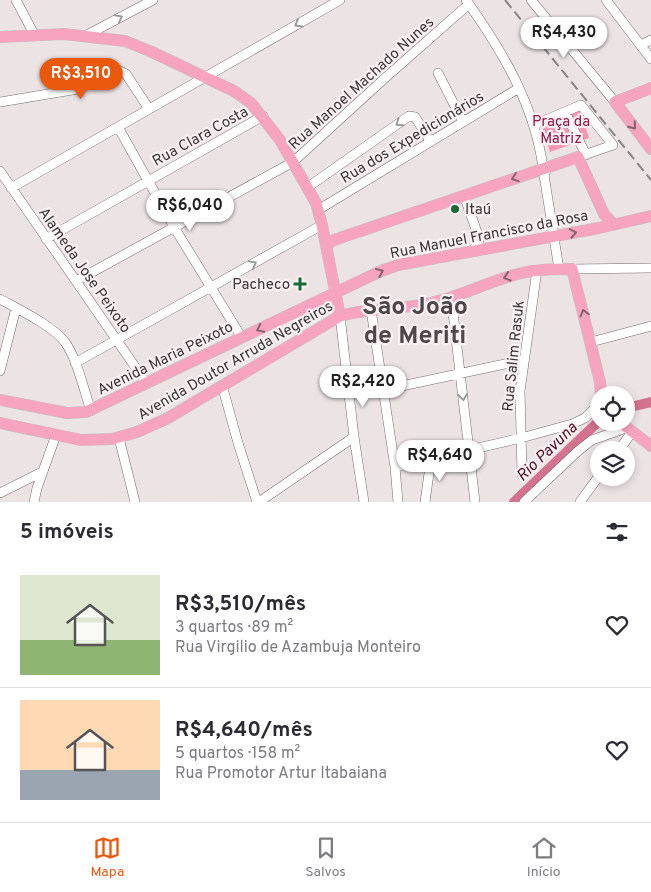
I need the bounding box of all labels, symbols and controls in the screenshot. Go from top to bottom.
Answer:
street label: Rua Manoel Machado Nunes [285,14,439,154]
one-way arrow [114,15,123,25]
pin: R$4,430 [518,17,610,59]
one-way arrow [295,18,304,28]
text: R$4,430 [531,23,597,43]
pin: R$3,510 [35,58,127,100]
text: R$3,510 [51,64,111,84]
street label: Rua dos Expedicionários [338,88,488,189]
street label: Rua Clara Costa [149,103,252,171]
park label: Praça da Matriz [532,113,590,149]
one-way arrow [395,117,404,126]
one-way arrow [627,120,635,129]
one-way arrow [511,172,520,182]
pin: R$6,040 [144,190,236,232]
text: R$6,040 [157,196,223,216]
place label: Itaú [465,201,491,220]
marker: Itaú [449,203,461,215]
street label: Alameda Jose Peixoto [33,204,134,337]
street label: Rua Manuel Francisco da Rosa [389,207,590,264]
one-way arrow [569,228,578,238]
one-way arrow [248,260,257,270]
one-way arrow [375,268,384,278]
one-way arrow [503,272,511,282]
place label: Pacheco [232,276,290,295]
marker: Pacheco [294,278,306,290]
district label: São João de Meriti [362,292,468,353]
street label: Avenida Doutor Arruda Negreiros [135,298,337,425]
street label: Rua Salim Rasuk [499,300,530,413]
one-way arrow [579,310,589,318]
street label: Avenida Maria Peixoto [95,318,237,401]
one-way arrow [256,322,265,333]
pin: R$2,420 [317,366,409,408]
text: R$2,420 [330,372,396,392]
map controls [590,386,635,486]
button: locate [590,386,635,431]
one-way arrow [457,393,468,401]
water label: Rio Pavuna [513,418,583,486]
pin: R$4,640 [394,440,486,482]
button: layers [590,441,635,486]
text: R$4,640 [407,446,473,466]
icon: filters [603,518,631,546]
text: 5 imóveis [20,519,114,546]
text: R$3,510/mês [175,591,306,618]
icon: home [60,595,120,655]
icon: heart [603,611,631,639]
text: 3 quartos · 89 m² [175,618,293,638]
text: Rua Virgilio de Azambuja Monteiro [175,638,421,658]
text: R$4,640/mês [175,717,313,744]
icon: home [60,720,120,780]
icon: heart [603,736,631,764]
text: 5 quartos · 158 m² [175,744,300,764]
text: Rua Promotor Artur Itabaiana [175,764,387,784]
tab: Mapa [90,834,124,881]
tab: Salvos [305,834,346,881]
tab: Início [527,834,561,881]

